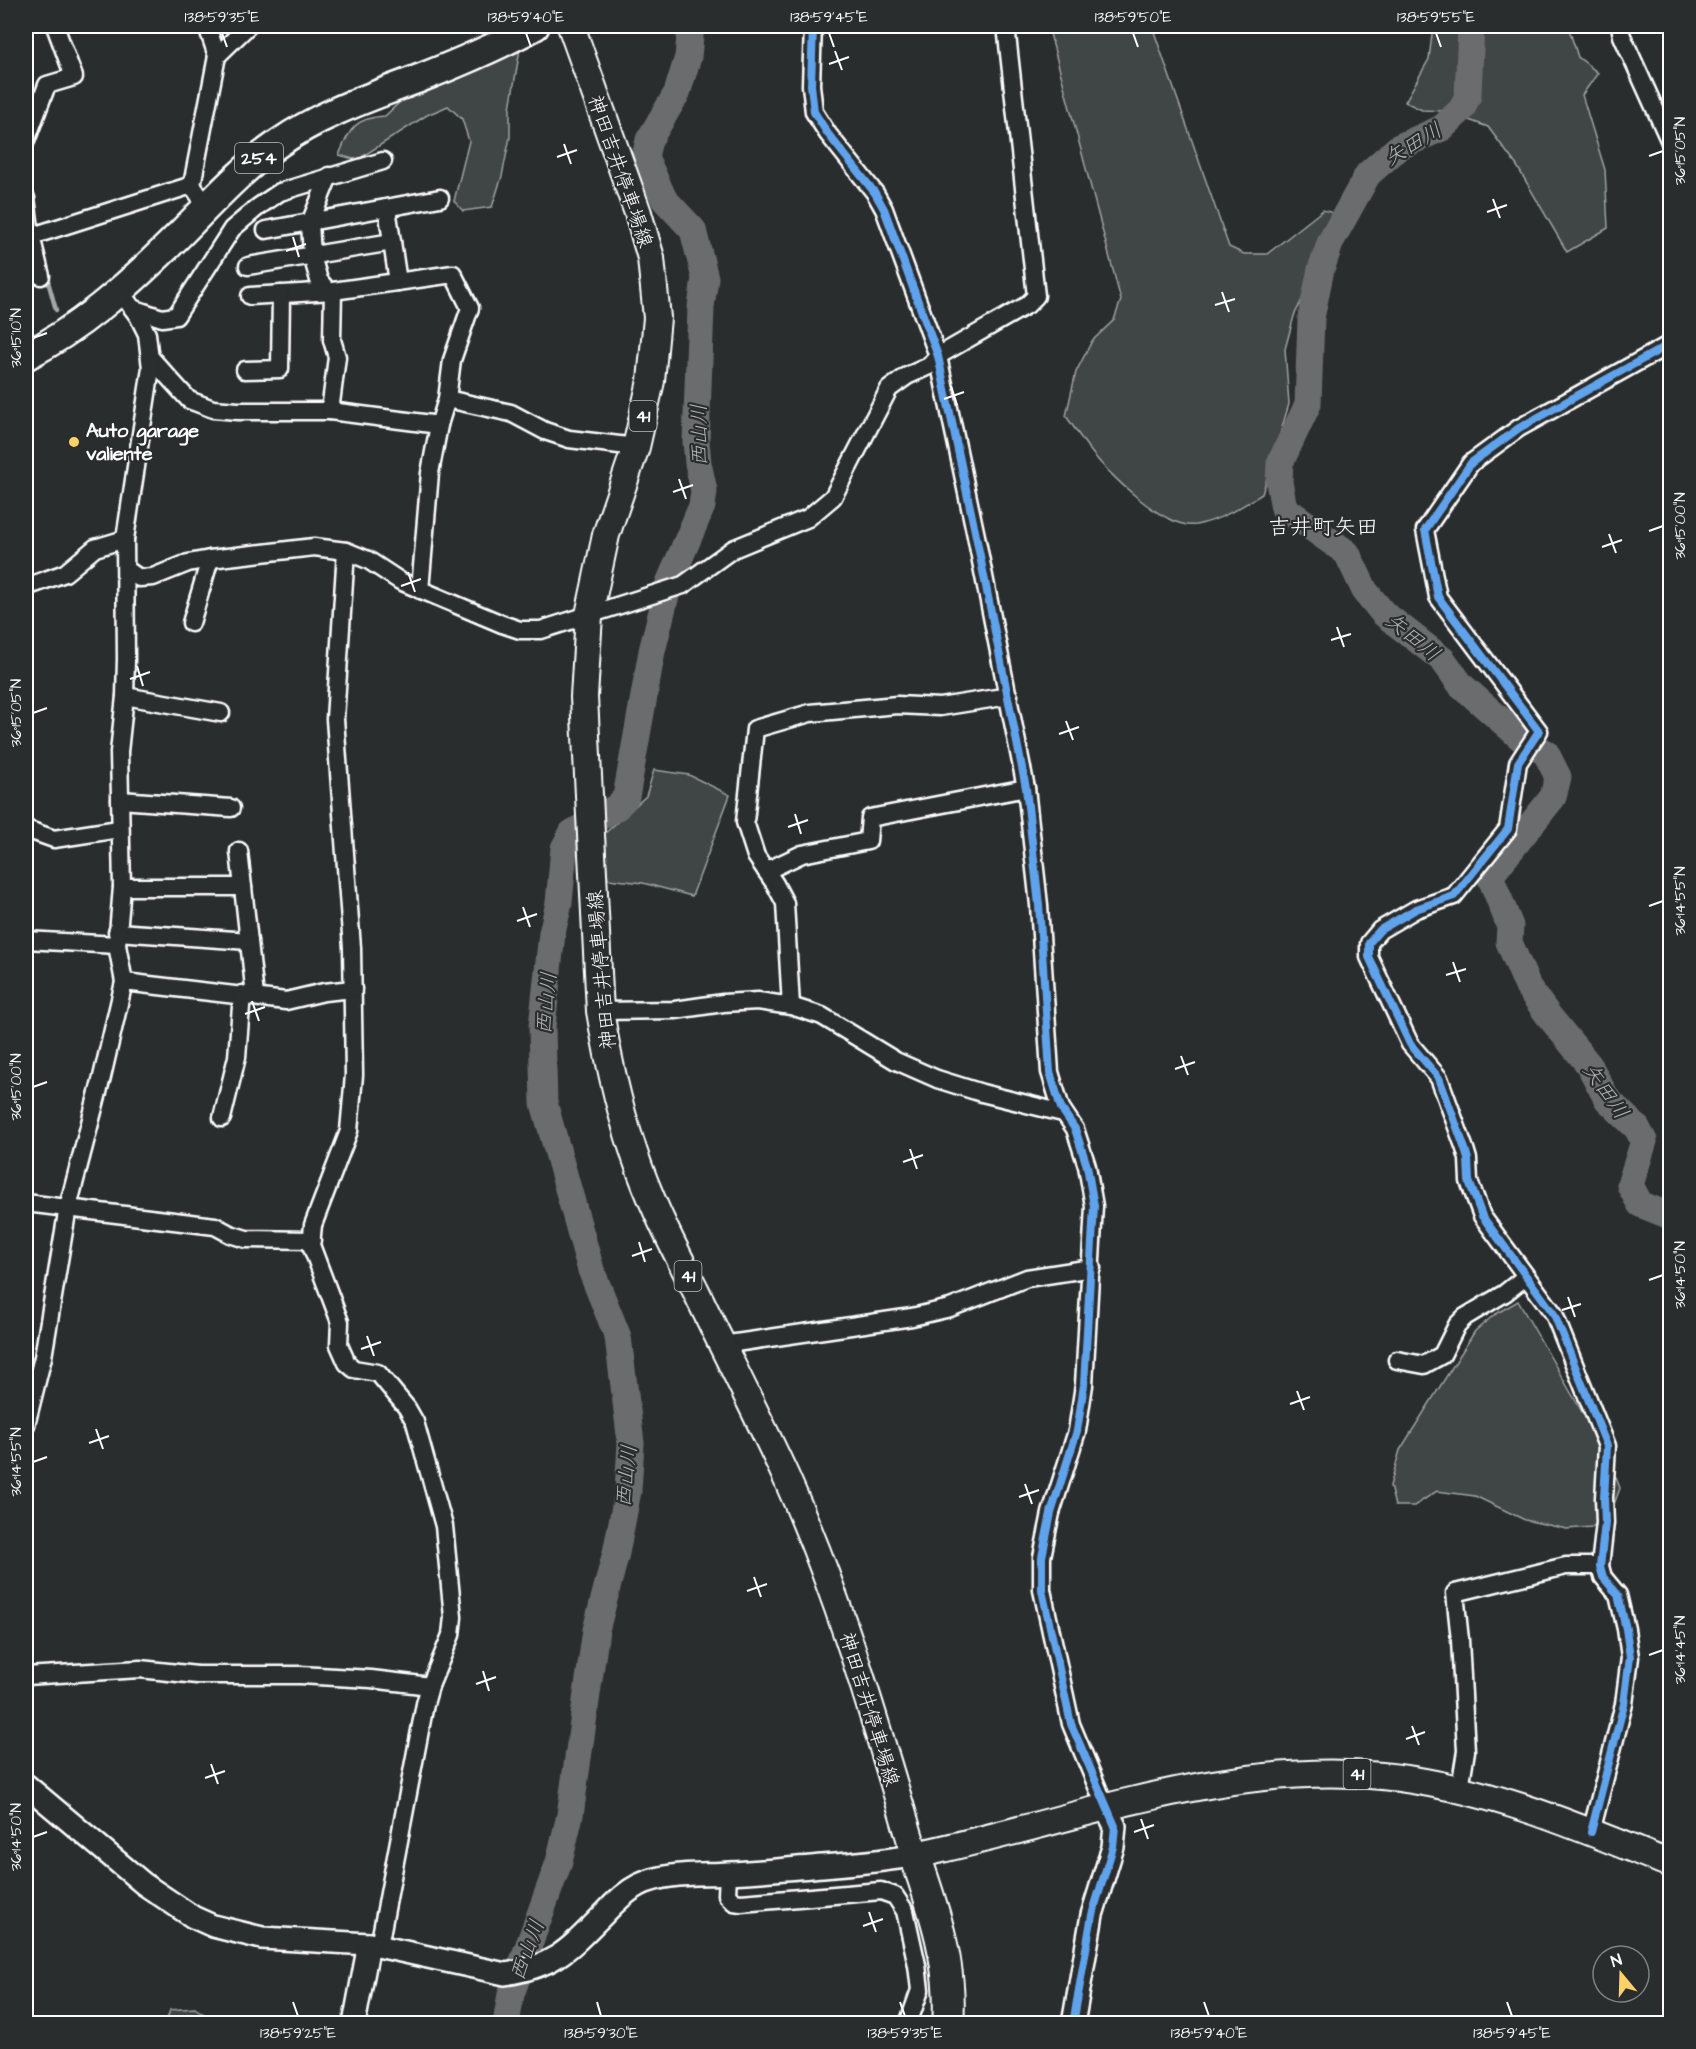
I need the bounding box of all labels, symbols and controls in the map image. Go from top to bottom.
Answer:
text: 138°59'35"E [185,7,260,28]
text: 138°59'40"E [488,7,564,28]
text: 138°59'45"E [790,7,868,28]
text: 138°59'50"E [1095,7,1171,28]
text: 138°59'55"E [1397,7,1475,28]
street label: 神田吉井停車場線 [581,91,659,252]
water label: 矢田川 [1379,116,1448,173]
text: 36°15'05"N [1670,117,1691,185]
road number: 254 [235,143,283,173]
text: 36°15'10"N [6,308,27,368]
road number: 41 [630,401,656,431]
water label: 西山川 [684,403,715,467]
place label: Auto garage valiente [86,417,199,468]
marker: Auto garage valiente [67,435,81,449]
text: 36°15'00"N [1670,492,1691,560]
district label: 吉井町矢田 [1268,512,1378,543]
water label: 矢田川 [1379,606,1446,668]
text: 36°15'05"N [6,679,27,747]
text: 36°14'55"N [1670,866,1691,936]
street label: 神田吉井停車場線 [581,889,623,1051]
water label: 西山川 [529,970,564,1036]
text: 36°15'00"N [6,1053,27,1121]
water label: 矢田川 [1576,1057,1636,1125]
text: 36°14'50"N [1670,1241,1691,1309]
road number: 41 [674,1261,702,1291]
text: 36°14'55"N [6,1427,27,1497]
water label: 西山川 [609,1443,644,1509]
text: 36°14'45"N [1670,1616,1691,1684]
street label: 神田吉井停車場線 [832,1629,906,1790]
road number: 41 [1344,1759,1370,1789]
text: 36°14'50"N [6,1803,27,1871]
water label: 西山川 [503,1916,552,1985]
north arrow [1591,1944,1651,2004]
text: N [1608,1949,1625,1973]
text: 138°59'25"E [260,2023,336,2044]
text: 138°59'30"E [564,2023,638,2044]
text: 138°59'35"E [868,2023,943,2044]
text: 138°59'40"E [1171,2023,1247,2044]
text: 138°59'45"E [1473,2023,1551,2044]

